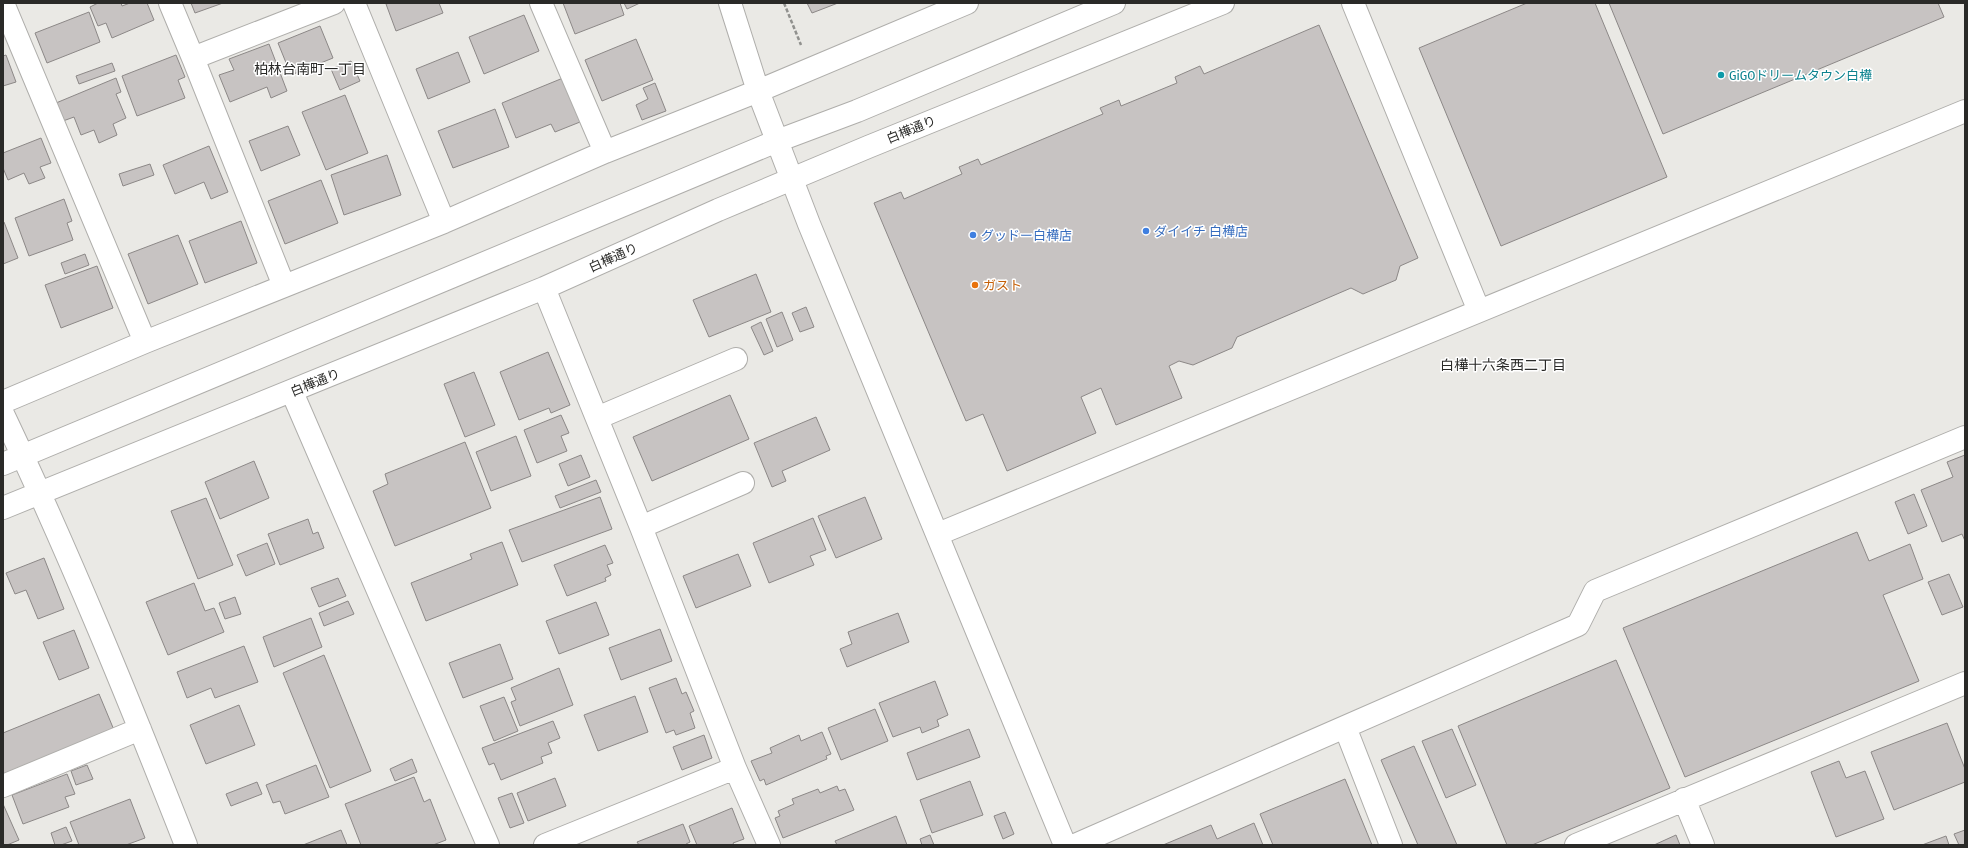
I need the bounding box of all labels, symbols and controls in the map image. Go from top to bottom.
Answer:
district label: 柏林台南町一丁目 [254,61,366,78]
place label: GiGOドリームタウン白樺 [1729,68,1872,83]
marker: GiGOドリームタウン白樺 [1716,70,1726,80]
street label: 白樺通り [884,113,938,146]
place label: ダイイチ 白樺店 [1154,224,1248,239]
marker: ダイイチ 白樺店 [1141,226,1151,236]
place label: グッドー白樺店 [981,228,1072,243]
marker: グッドー白樺店 [968,230,978,240]
street label: 白樺通り [586,240,640,275]
place label: ガスト [983,278,1022,293]
marker: ガスト [970,280,980,290]
district label: 白樺十六条西二丁目 [1440,357,1566,374]
street label: 白樺通り [288,366,342,399]

